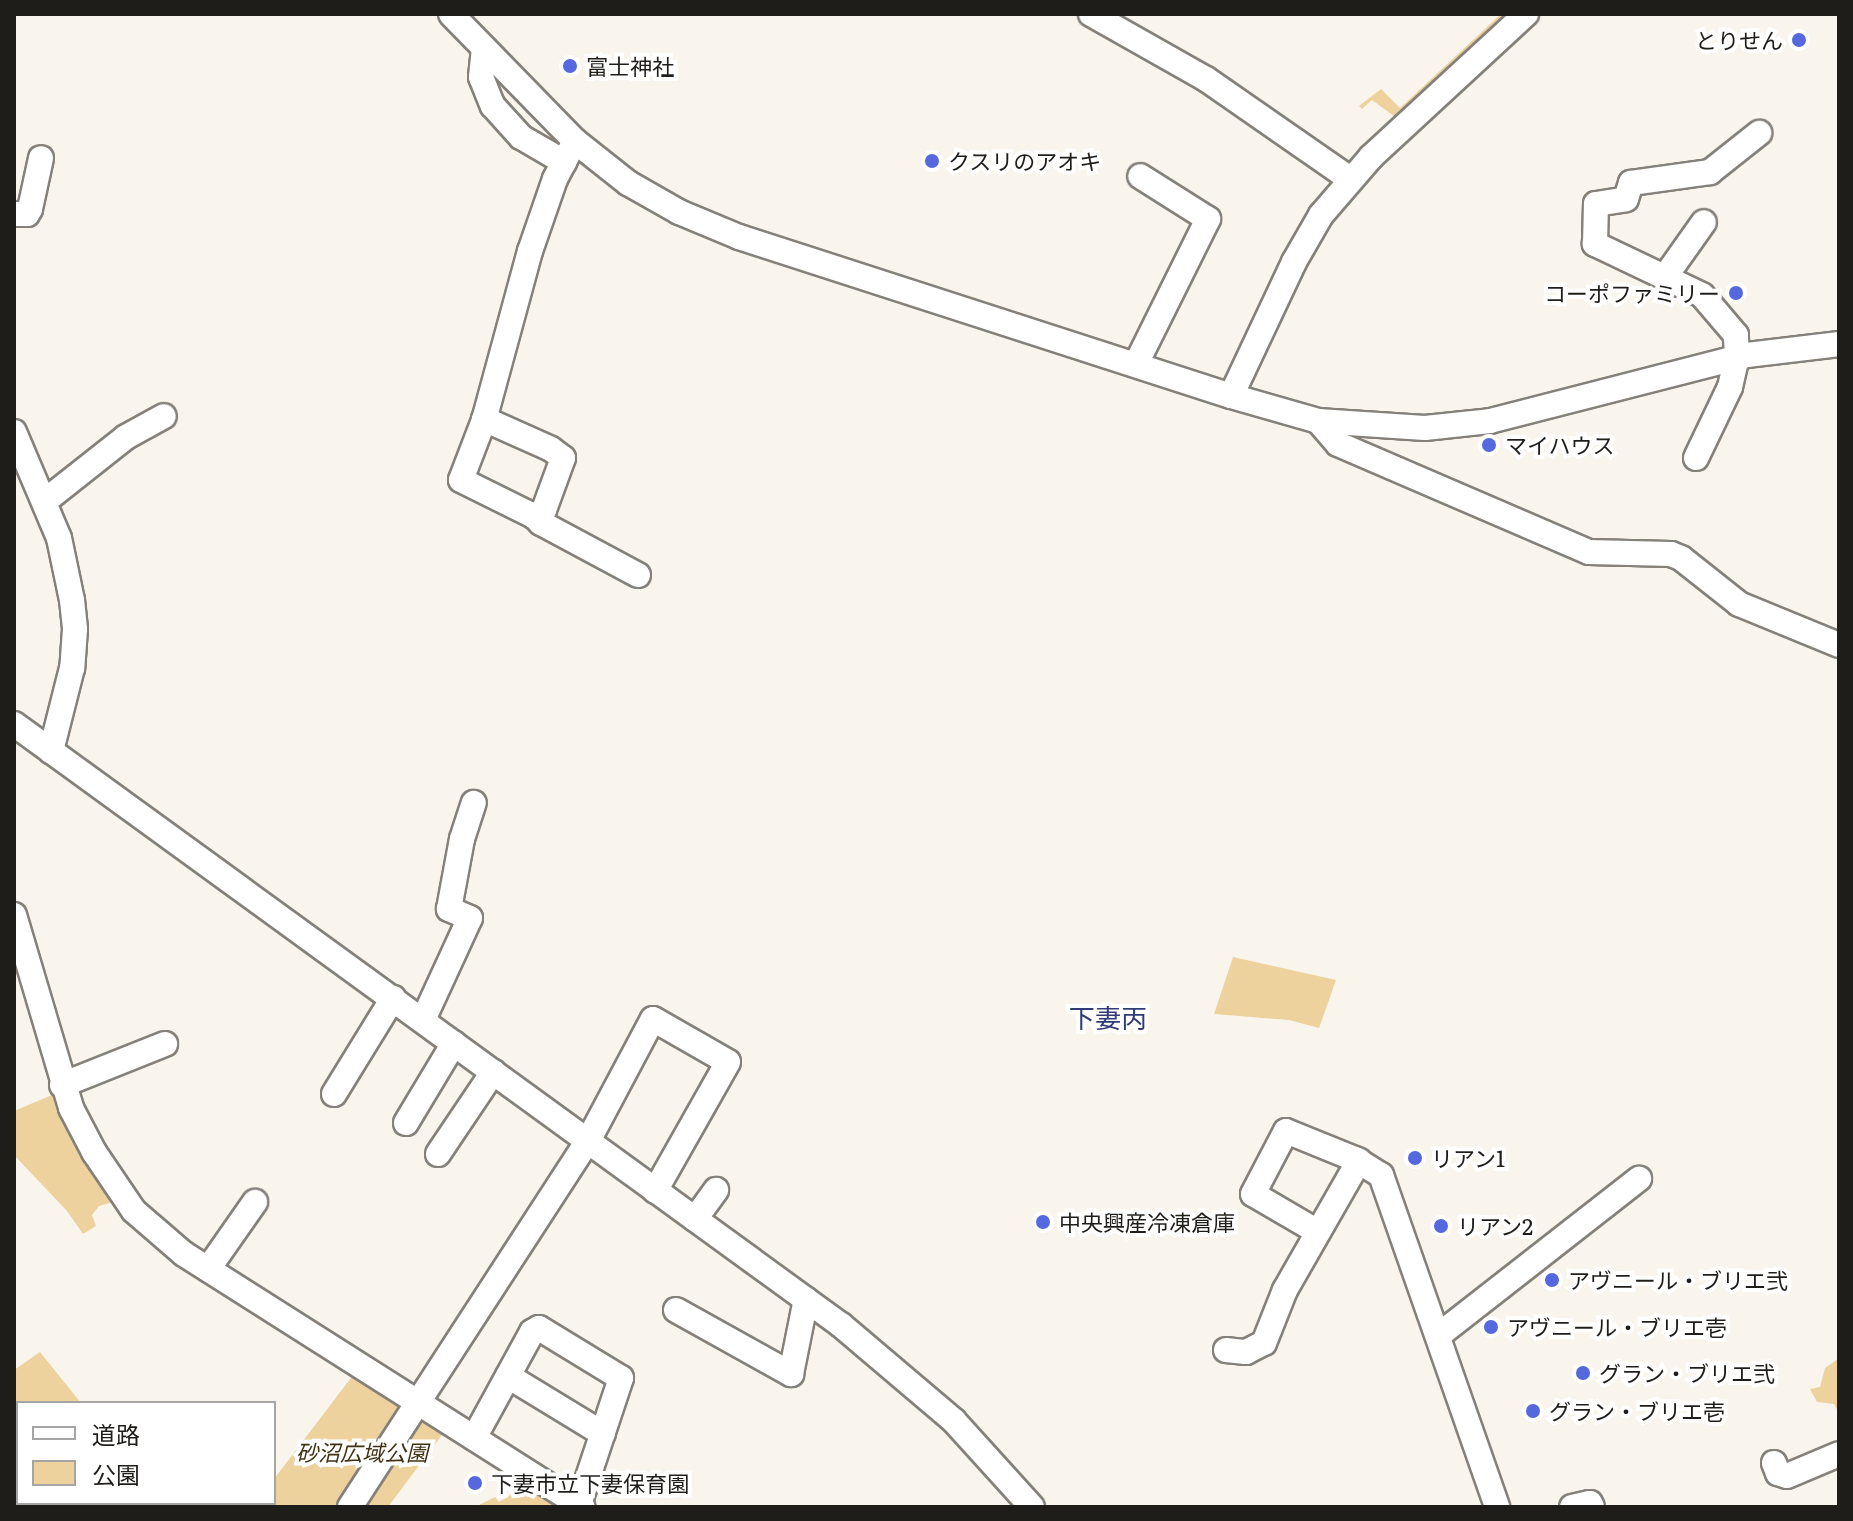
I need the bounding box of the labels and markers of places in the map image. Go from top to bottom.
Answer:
place label: とりせん [1695,27,1783,53]
marker: とりせん [1790,31,1808,49]
place label: 富士神社 [586,53,674,79]
marker: 富士神社 [561,57,579,75]
place label: クスリのアオキ [948,148,1102,174]
marker: クスリのアオキ [923,152,941,170]
place label: コーポファミリー [1544,280,1720,306]
marker: コーポファミリー [1727,284,1745,302]
place label: マイハウス [1505,432,1615,458]
marker: マイハウス [1480,436,1498,454]
place label: リアン1 [1431,1145,1506,1171]
marker: リアン1 [1406,1149,1424,1167]
place label: 中央興産冷凍倉庫 [1059,1209,1235,1235]
marker: 中央興産冷凍倉庫 [1034,1213,1052,1231]
place label: リアン2 [1457,1213,1534,1239]
marker: リアン2 [1432,1217,1450,1235]
place label: アヴニール・ブリエ弐 [1568,1267,1788,1293]
marker: アヴニール・ブリエ弐 [1543,1271,1561,1289]
place label: アヴニール・ブリエ壱 [1507,1314,1727,1340]
marker: アヴニール・ブリエ壱 [1482,1318,1500,1336]
place label: グラン・ブリエ弐 [1599,1360,1775,1386]
marker: グラン・ブリエ弐 [1574,1364,1592,1382]
place label: グラン・ブリエ壱 [1549,1398,1725,1424]
marker: グラン・ブリエ壱 [1524,1402,1542,1420]
place label: 下妻市立下妻保育園 [491,1470,689,1496]
marker: 下妻市立下妻保育園 [466,1474,484,1492]

